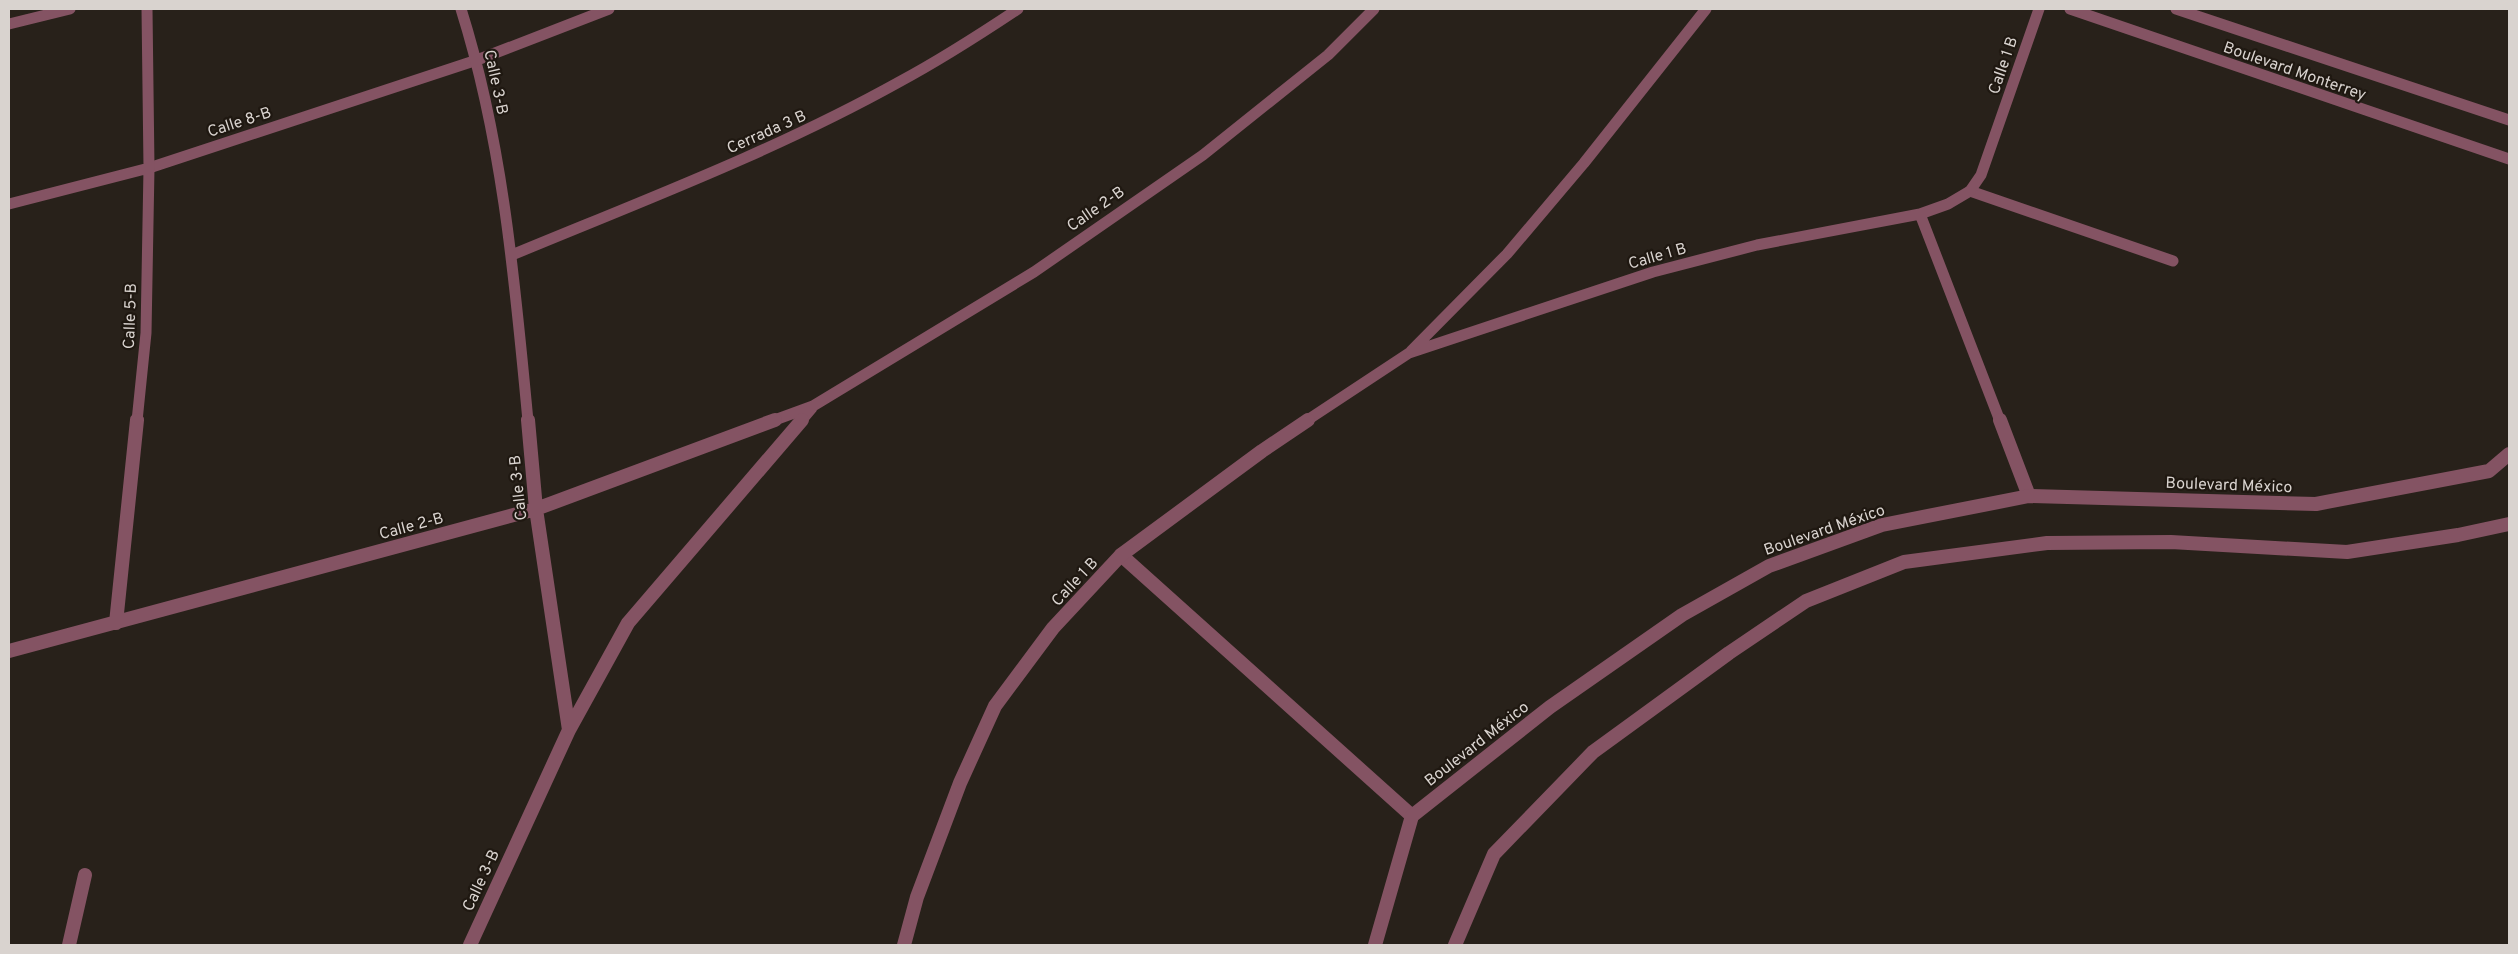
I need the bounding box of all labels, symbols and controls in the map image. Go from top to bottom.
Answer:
street label: Calle 1 B [1985,34,2023,97]
street label: Boulevard Monterrey [2220,38,2369,106]
street label: Calle 3-B [478,48,512,117]
street label: Calle 8-B [205,103,274,143]
street label: Cerrada 3 B [724,106,810,159]
street label: Calle 2-B [1063,183,1129,237]
street label: Calle 1 B [1626,239,1689,275]
street label: Calle 5-B [120,283,142,349]
street label: Calle 3-B [506,454,532,522]
street label: Boulevard México [2165,474,2293,498]
street label: Boulevard México [1761,501,1888,561]
street label: Calle 2-B [377,509,446,545]
street label: Calle 1 B [1048,554,1103,611]
street label: Boulevard México [1421,698,1533,792]
street label: Calle 3-B [459,847,505,915]

